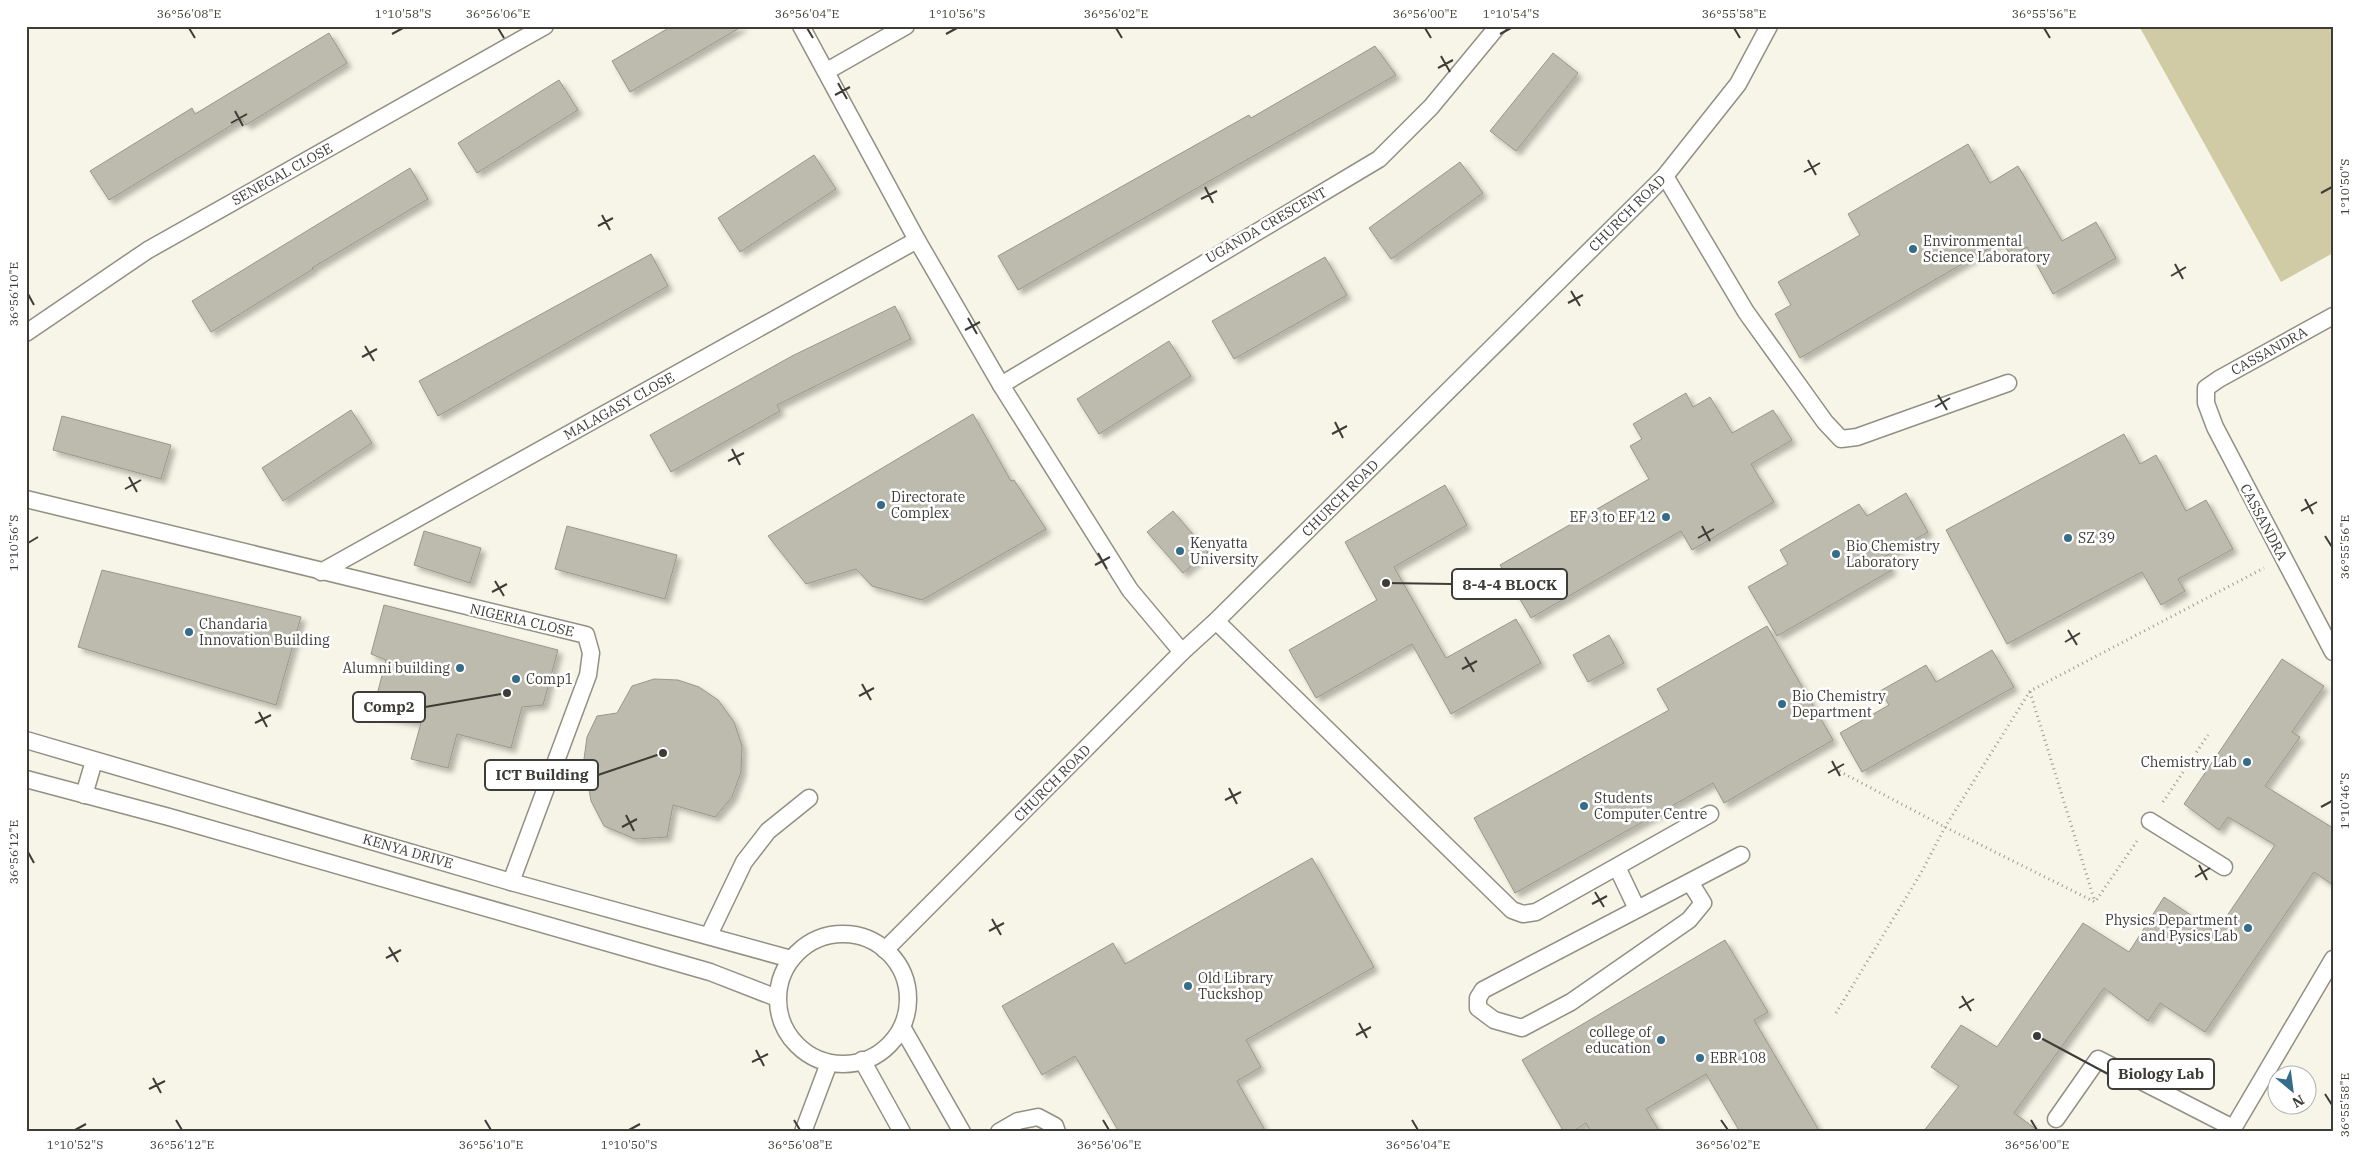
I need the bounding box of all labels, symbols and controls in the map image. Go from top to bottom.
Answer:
text: 36°56'08"E [157,6,221,21]
text: 1°10'58"S [375,6,431,21]
text: 36°56'06"E [466,6,530,21]
text: 36°56'04"E [775,6,839,21]
text: 1°10'56"S [929,6,985,21]
text: 36°56'02"E [1084,6,1148,21]
text: 36°56'00"E [1393,6,1457,21]
text: 1°10'54"S [1483,6,1539,21]
text: 36°55'58"E [1702,6,1766,21]
text: 36°55'56"E [2012,6,2076,21]
street label: SENEGAL CLOSE [228,139,336,209]
text: 1°10'50"S [2337,159,2352,215]
street label: CHURCH ROAD [1585,171,1669,255]
street label: UGANDA CRESCENT [1202,183,1330,267]
place label: Environmental Science Laboratory [1923,232,2051,266]
marker: Environmental Science Laboratory [1907,243,1919,255]
text: 36°56'10"E [6,262,21,326]
street label: CASSANDRA [2228,323,2311,379]
street label: MALAGASY CLOSE [561,368,677,444]
street label: CHURCH ROAD [1298,456,1382,540]
street label: CASSANDRA [2236,481,2292,564]
place label: Directorate Complex [891,488,965,522]
marker: Directorate Complex [875,499,887,511]
place label: EF 3 to EF 12 [1569,508,1656,526]
marker: EF 3 to EF 12 [1660,511,1672,523]
text: 1°10'56"S [6,515,21,571]
text: 36°55'56"E [2337,515,2352,579]
place label: SZ 39 [2078,529,2115,547]
marker: SZ 39 [2062,532,2074,544]
place label: Kenyatta University [1190,534,1259,568]
place label: Bio Chemistry Laboratory [1846,537,1940,571]
marker: Kenyatta University [1174,545,1186,557]
marker: Bio Chemistry Laboratory [1830,548,1842,560]
callout: 8-4-4 BLOCK [1452,569,1567,599]
text: 8-4-4 BLOCK [1463,575,1558,594]
street label: NIGERIA CLOSE [468,599,576,641]
place label: Chandaria Innovation Building [199,615,330,649]
marker: Chandaria Innovation Building [183,626,195,638]
place label: Alumni building [343,659,450,677]
marker: Alumni building [454,662,466,674]
place label: Comp1 [526,670,573,688]
marker: Comp1 [510,673,522,685]
place label: Bio Chemistry Department [1792,687,1886,721]
callout: Comp2 [353,692,425,722]
text: Comp2 [363,697,415,716]
marker: Bio Chemistry Department [1776,698,1788,710]
street label: CHURCH ROAD [1010,741,1094,825]
place label: Chemistry Lab [2141,753,2237,771]
marker: Chemistry Lab [2241,756,2253,768]
callout: ICT Building [485,760,598,790]
text: ICT Building [495,765,589,784]
text: 1°10'46"S [2337,773,2352,829]
place label: Students Computer Centre [1594,789,1707,823]
marker: Students Computer Centre [1578,800,1590,812]
text: 36°56'12"E [6,820,21,884]
street label: KENYA DRIVE [361,830,455,872]
place label: Physics Department and Pysics Lab [2105,911,2238,945]
marker: Physics Department and Pysics Lab [2242,922,2254,934]
place label: Old Library Tuckshop [1198,969,1274,1003]
marker: Old Library Tuckshop [1182,980,1194,992]
place label: college of education [1585,1023,1652,1057]
marker: college of education [1655,1034,1667,1046]
place label: EBR 108 [1710,1049,1766,1067]
marker: EBR 108 [1694,1052,1706,1064]
callout: Biology Lab [2108,1059,2214,1089]
text: Biology Lab [2118,1064,2204,1083]
north arrow [2266,1066,2316,1116]
text: 36°55'58"E [2337,1073,2352,1137]
text: N [2289,1091,2308,1112]
text: 1°10'52"S [47,1137,103,1152]
text: 36°56'12"E [150,1137,214,1152]
text: 36°56'10"E [459,1137,523,1152]
text: 1°10'50"S [601,1137,657,1152]
text: 36°56'08"E [768,1137,832,1152]
text: 36°56'06"E [1077,1137,1141,1152]
text: 36°56'04"E [1386,1137,1450,1152]
text: 36°56'02"E [1696,1137,1760,1152]
text: 36°56'00"E [2005,1137,2069,1152]

